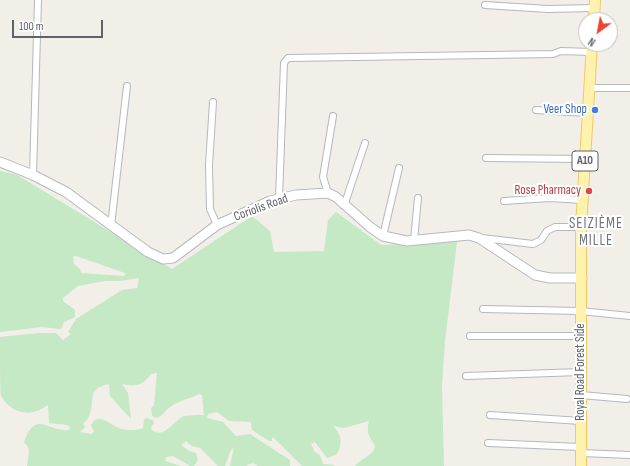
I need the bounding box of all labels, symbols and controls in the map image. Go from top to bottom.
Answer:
scale bar [14,12,105,38]
north arrow [578,12,618,52]
text: 100 m [19,19,44,34]
text: N [586,35,598,49]
place label: Veer Shop [543,102,587,118]
marker: Veer Shop [590,105,600,115]
road number: A10 [572,151,598,171]
place label: Rose Pharmacy [515,183,581,199]
marker: Rose Pharmacy [584,186,594,196]
street label: Coriolis Road [232,191,290,225]
district label: SEIZIÈME MILLE [569,215,623,250]
street label: Royal Road Forest Side [573,323,589,421]

